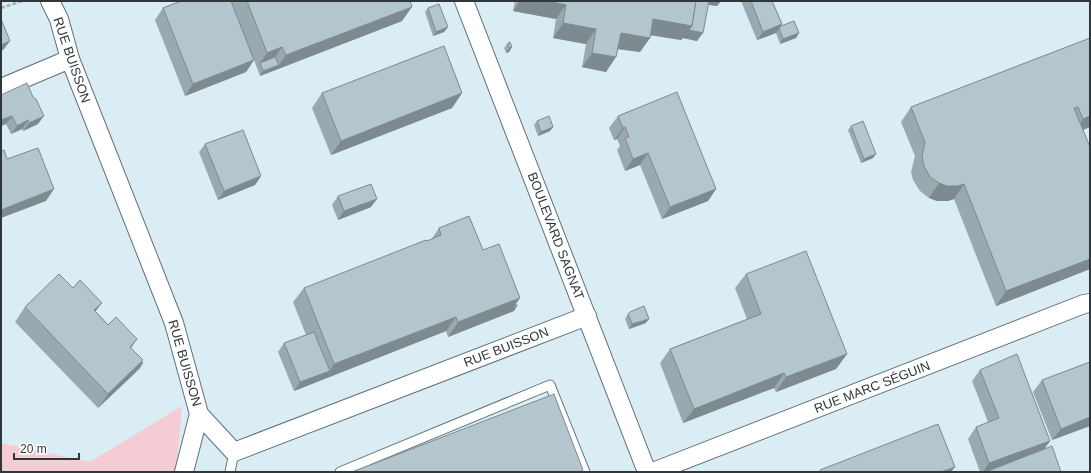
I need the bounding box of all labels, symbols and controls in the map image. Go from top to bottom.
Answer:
street label: RUE BUISSON [50,15,94,105]
street label: BOULEVARD SAGNAT [525,170,587,302]
street label: RUE BUISSON [165,318,205,408]
street label: RUE BUISSON [461,324,551,370]
street label: RUE MARC SÉGUIN [812,358,932,416]
scale bar [14,435,79,461]
text: 20 m [20,442,47,456]

